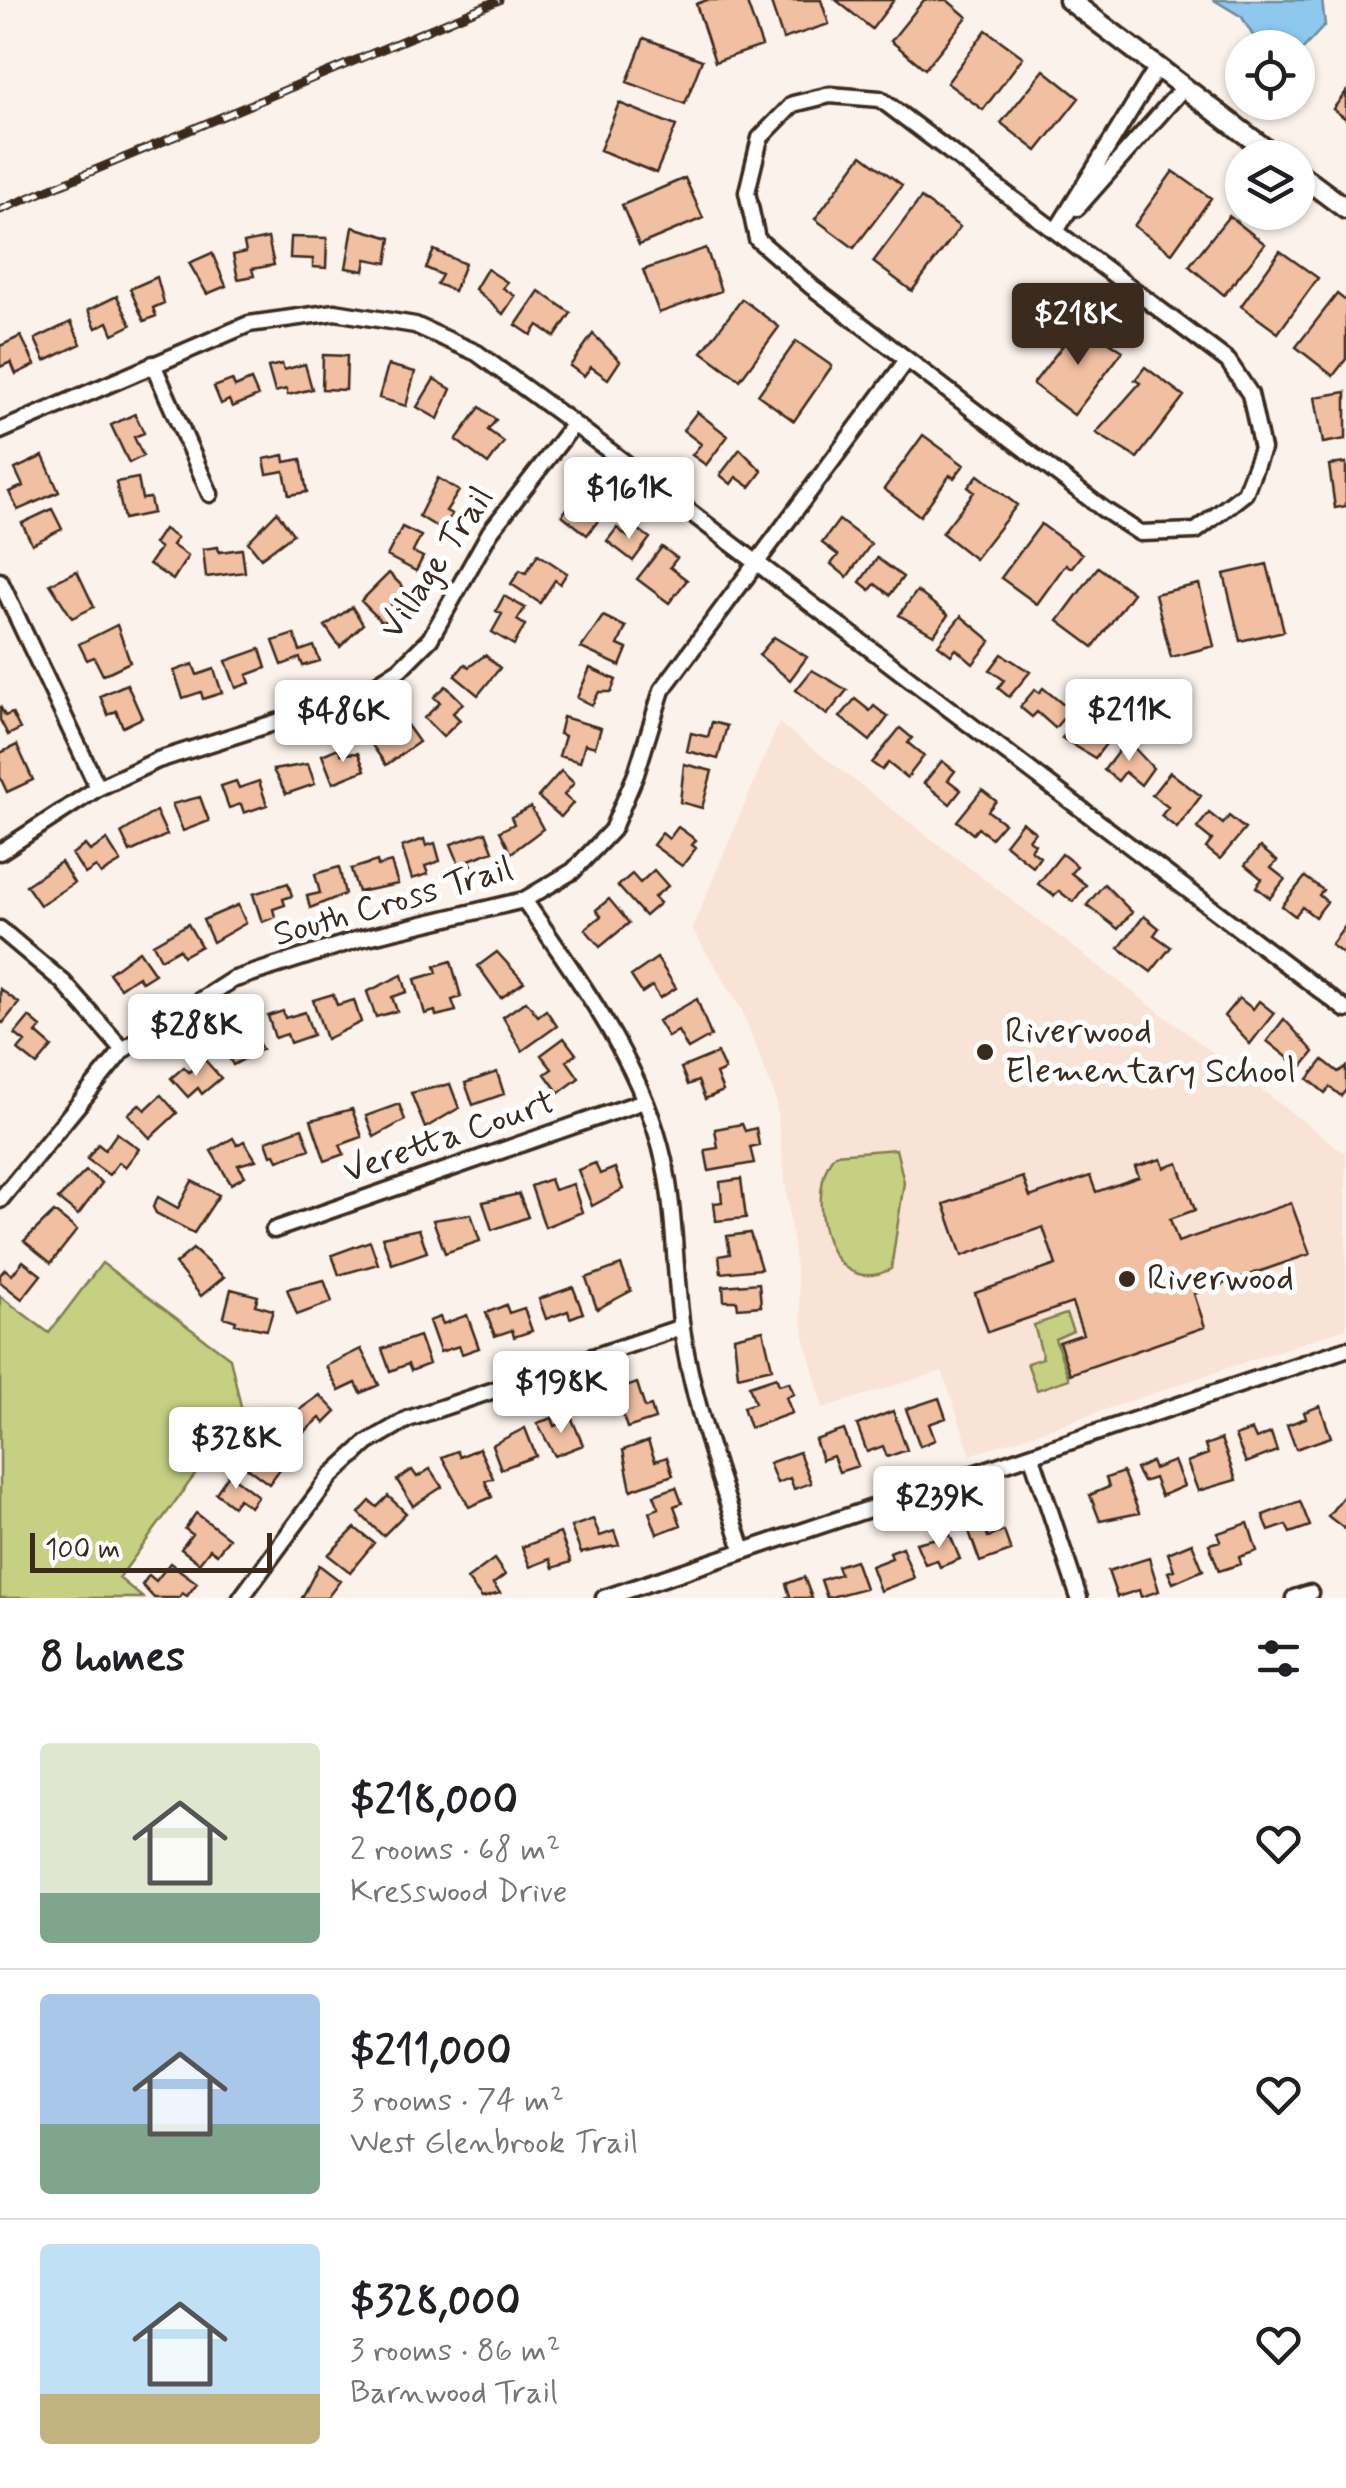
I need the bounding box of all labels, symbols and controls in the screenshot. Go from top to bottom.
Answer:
map controls [1225,30,1315,230]
button: locate [1225,30,1315,120]
button: layers [1225,140,1315,230]
pin: $218K [1008,283,1148,368]
text: $218K [1034,294,1122,336]
pin: $161K [559,457,699,542]
text: $161K [586,468,672,510]
street label: Village Trail [369,478,505,648]
pin: $211K [1059,679,1199,764]
pin: $486K [273,680,413,765]
text: $211K [1087,690,1171,732]
text: $486K [297,691,389,733]
street label: South Cross Trail [268,846,518,958]
pin: $288K [126,994,266,1079]
text: $288K [150,1005,242,1047]
place label: Riverwood Elementary School [1005,1009,1296,1095]
marker: Riverwood Elementary School [974,1041,996,1063]
street label: Veretta Court [337,1079,561,1195]
place label: Riverwood [1147,1256,1294,1302]
marker: Riverwood [1116,1268,1138,1290]
pin: $198K [491,1351,631,1436]
text: $198K [515,1362,607,1404]
pin: $328K [166,1407,306,1492]
text: $328K [191,1418,281,1460]
pin: $239K [869,1466,1009,1551]
text: $239K [895,1477,983,1519]
scale bar [30,1528,272,1572]
text: 100 m [45,1532,120,1569]
text: 8 homes [40,1631,185,1686]
icon: filters [1251,1631,1306,1686]
text: $218,000 [350,1774,518,1829]
icon: home [120,1783,240,1903]
icon: heart [1251,1816,1306,1871]
text: 2 rooms · 68 m² [350,1829,560,1871]
text: Kresswood Drive [350,1871,567,1913]
text: $211,000 [350,2025,512,2080]
icon: home [120,2034,240,2154]
icon: heart [1251,2067,1306,2122]
text: 3 rooms · 74 m² [350,2080,564,2122]
text: West Glenbrook Trail [350,2122,638,2164]
text: $328,000 [350,2275,520,2330]
icon: home [120,2284,240,2404]
icon: heart [1251,2317,1306,2372]
text: 3 rooms · 86 m² [350,2330,561,2372]
text: Barnwood Trail [350,2372,558,2414]

